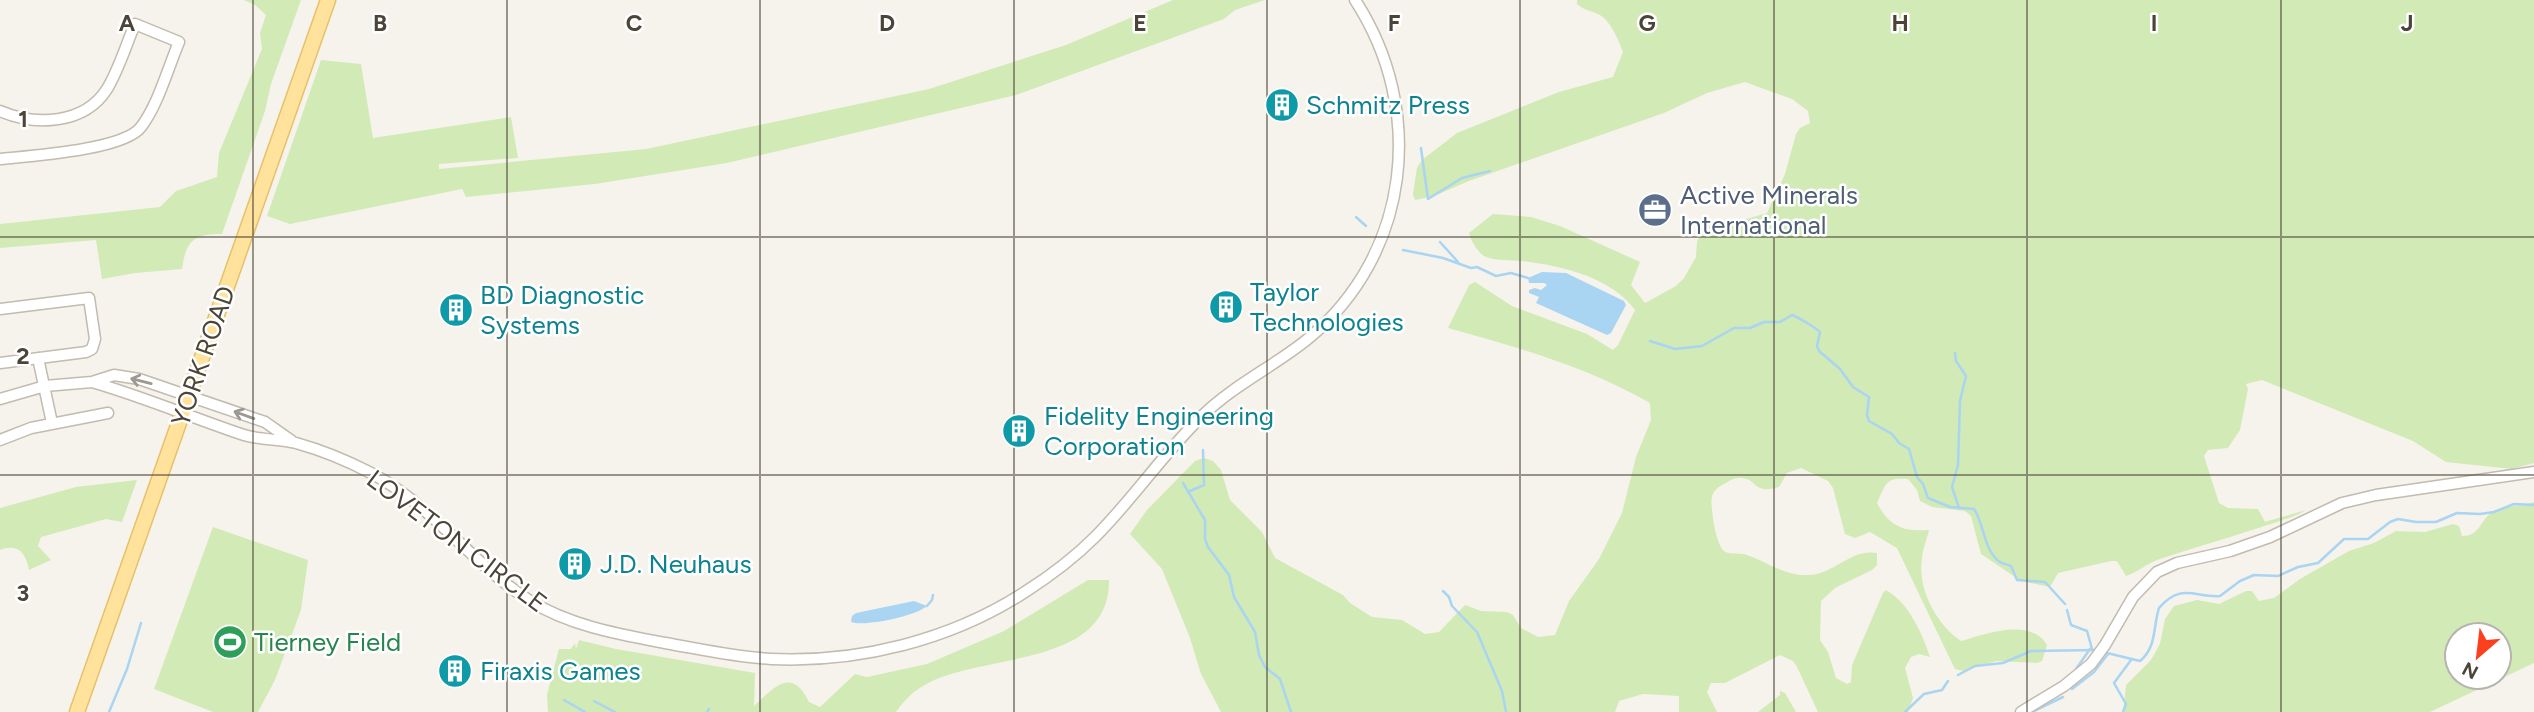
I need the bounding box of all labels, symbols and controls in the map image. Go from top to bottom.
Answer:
text: A [119,9,136,37]
text: B [373,9,387,37]
text: C [626,9,643,37]
text: D [879,9,895,37]
text: E [1133,9,1147,37]
text: F [1388,9,1401,37]
text: G [1638,9,1656,37]
text: H [1891,9,1909,37]
text: I [2151,9,2157,37]
text: J [2401,9,2413,37]
building icon: Schmitz Press [1263,86,1301,124]
place label: Schmitz Press [1306,89,1470,121]
text: 1 [18,105,28,133]
place label: Active Minerals International [1680,179,1858,241]
office icon: Active Minerals International [1636,191,1674,229]
place label: Taylor Technologies [1250,276,1404,338]
place label: BD Diagnostic Systems [480,279,644,341]
street label: YORK ROAD [164,282,242,430]
building icon: Taylor Technologies [1207,288,1245,326]
building icon: BD Diagnostic Systems [437,291,475,329]
text: 2 [16,342,30,370]
one-way arrow [130,373,153,387]
place label: Fidelity Engineering Corporation [1044,400,1274,462]
one-way arrow [234,408,256,420]
building icon: Fidelity Engineering Corporation [1000,412,1038,450]
street label: LOVETON CIRCLE [361,463,553,619]
building icon: J.D. Neuhaus [556,545,594,583]
place label: J.D. Neuhaus [600,548,752,580]
text: 3 [17,579,29,607]
north arrow [2443,621,2513,691]
sports icon: Tierney Field [211,623,249,661]
place label: Tierney Field [254,626,401,658]
building icon: Firaxis Games [436,652,474,690]
place label: Firaxis Games [480,655,641,687]
text: N [2458,657,2482,684]

